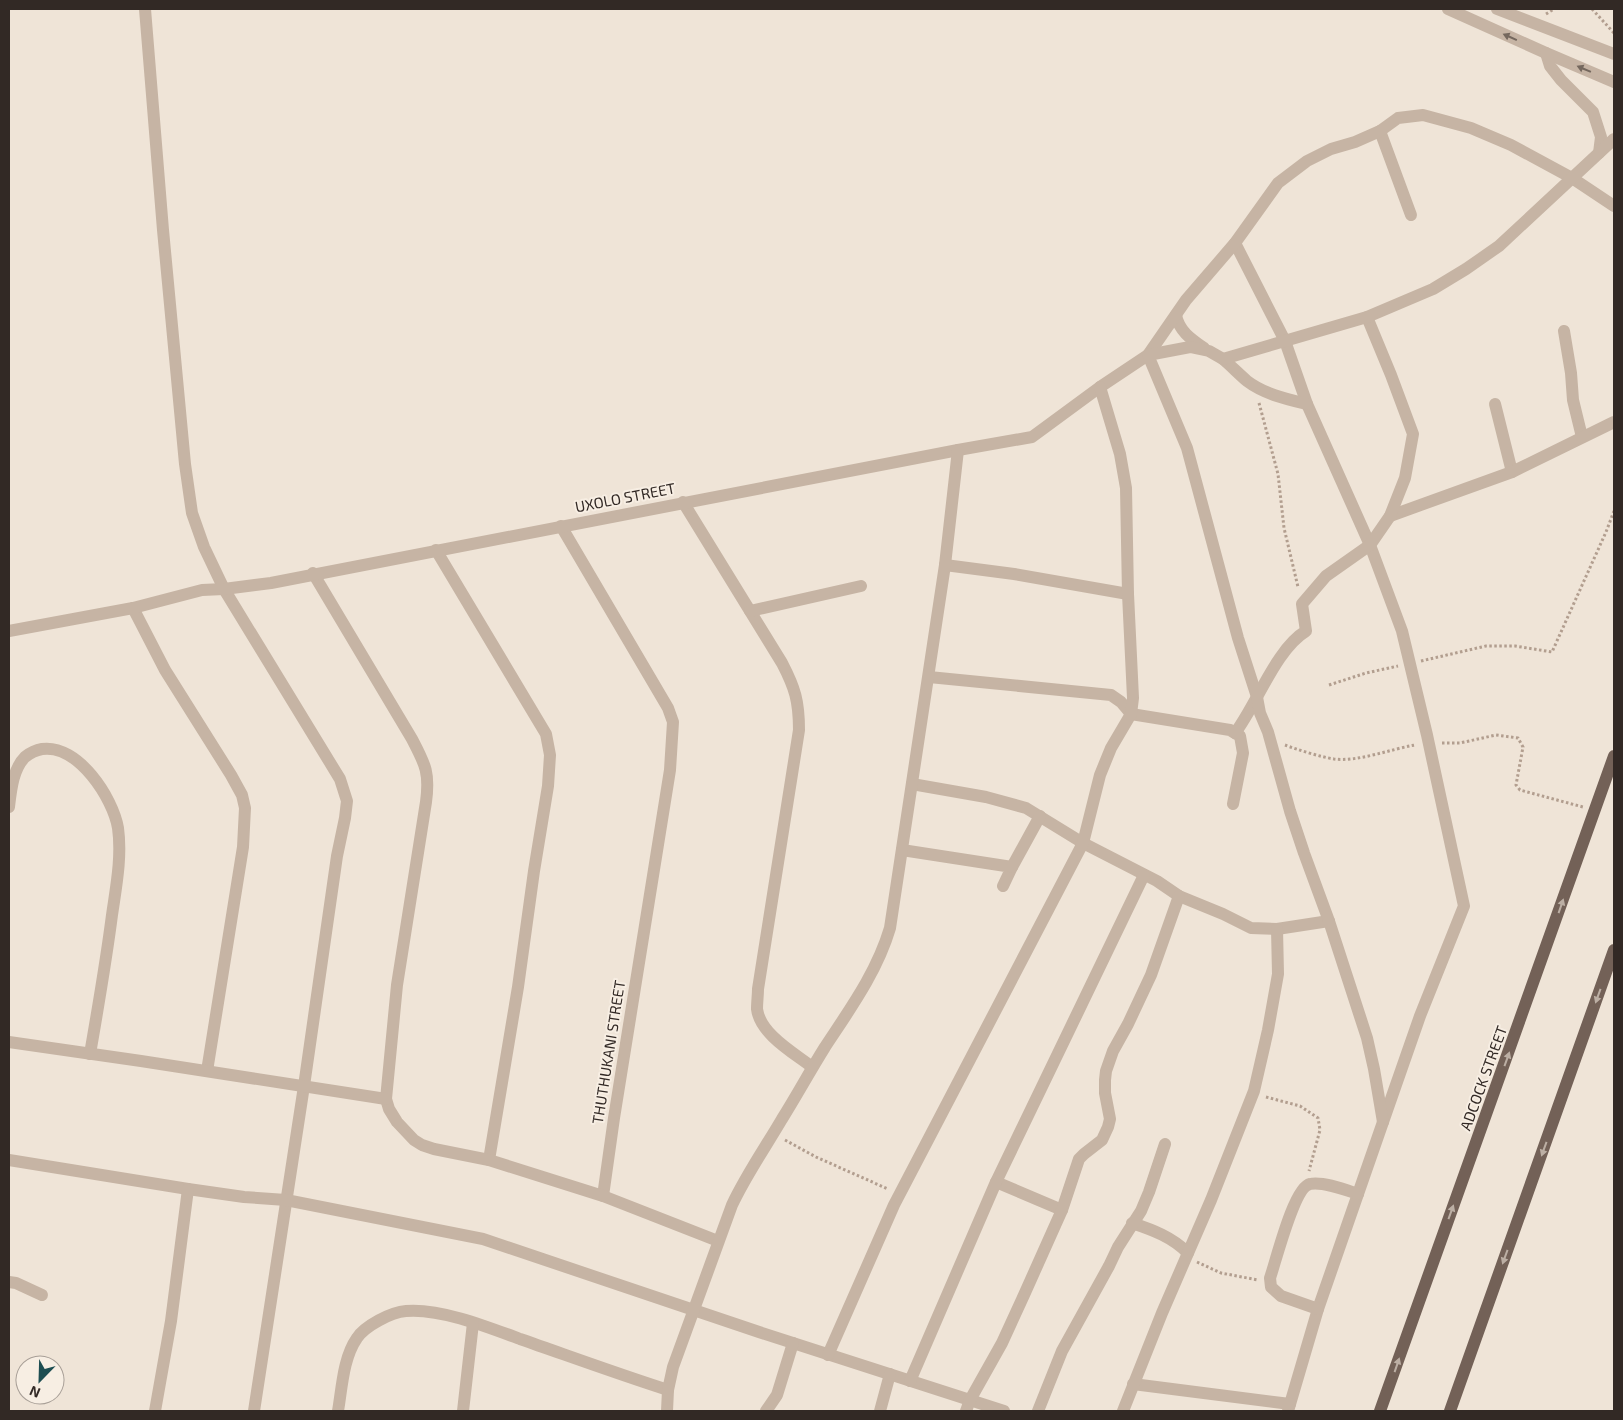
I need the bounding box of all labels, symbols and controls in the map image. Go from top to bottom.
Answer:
one-way arrow [1503,32,1517,40]
one-way arrow [1577,65,1591,73]
street label: UXOLO STREET [573,478,677,516]
one-way arrow [1558,899,1565,914]
street label: THUTHUKANI STREET [588,979,628,1125]
one-way arrow [1594,989,1602,1004]
street label: ADCOCK STREET [1456,1023,1510,1133]
one-way arrow [1504,1052,1511,1067]
one-way arrow [1540,1142,1548,1157]
one-way arrow [1448,1205,1455,1220]
one-way arrow [1501,1250,1508,1265]
north arrow [15,1355,65,1405]
one-way arrow [1393,1358,1401,1373]
text: N [27,1383,43,1402]

